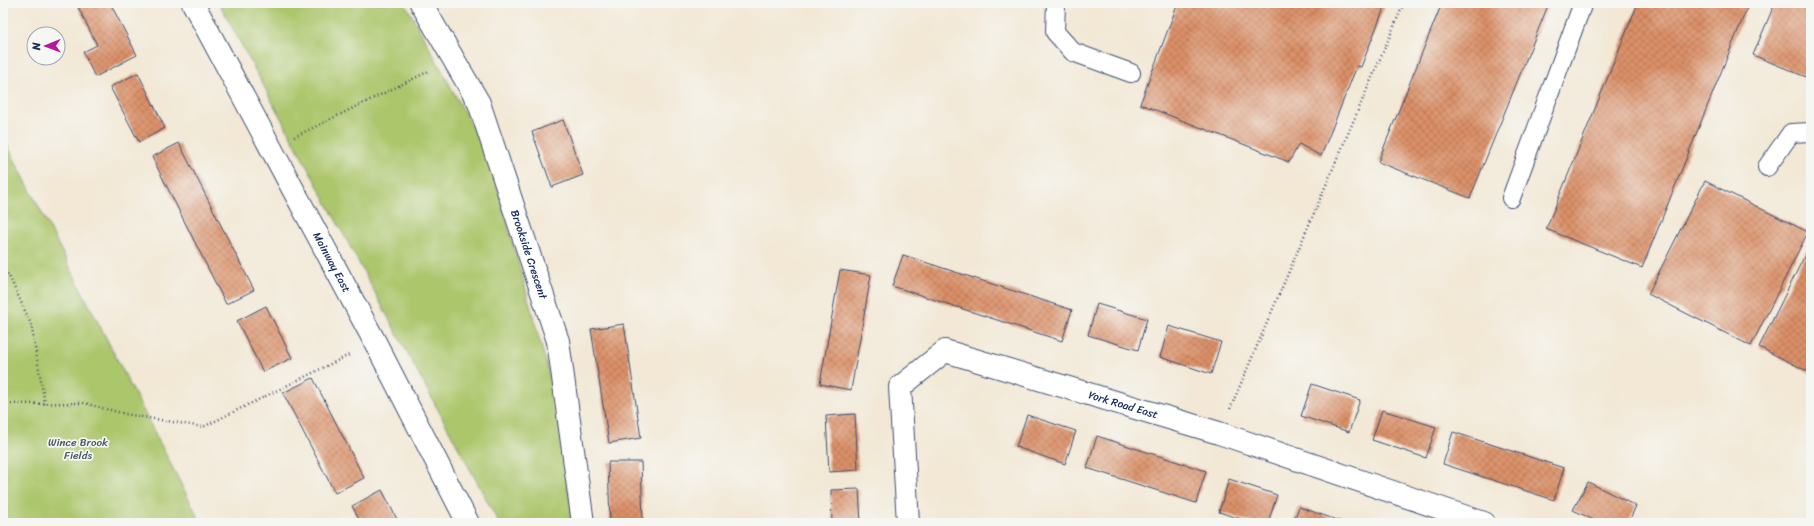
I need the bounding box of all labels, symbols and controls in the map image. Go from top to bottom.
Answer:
north arrow [26,26,66,66]
text: N [27,42,46,51]
street label: Brookside Crescent [506,207,553,302]
street label: Mainway East [308,228,356,296]
street label: York Road East [1086,385,1161,424]
park label: Wince Brook Fields [48,433,108,465]

